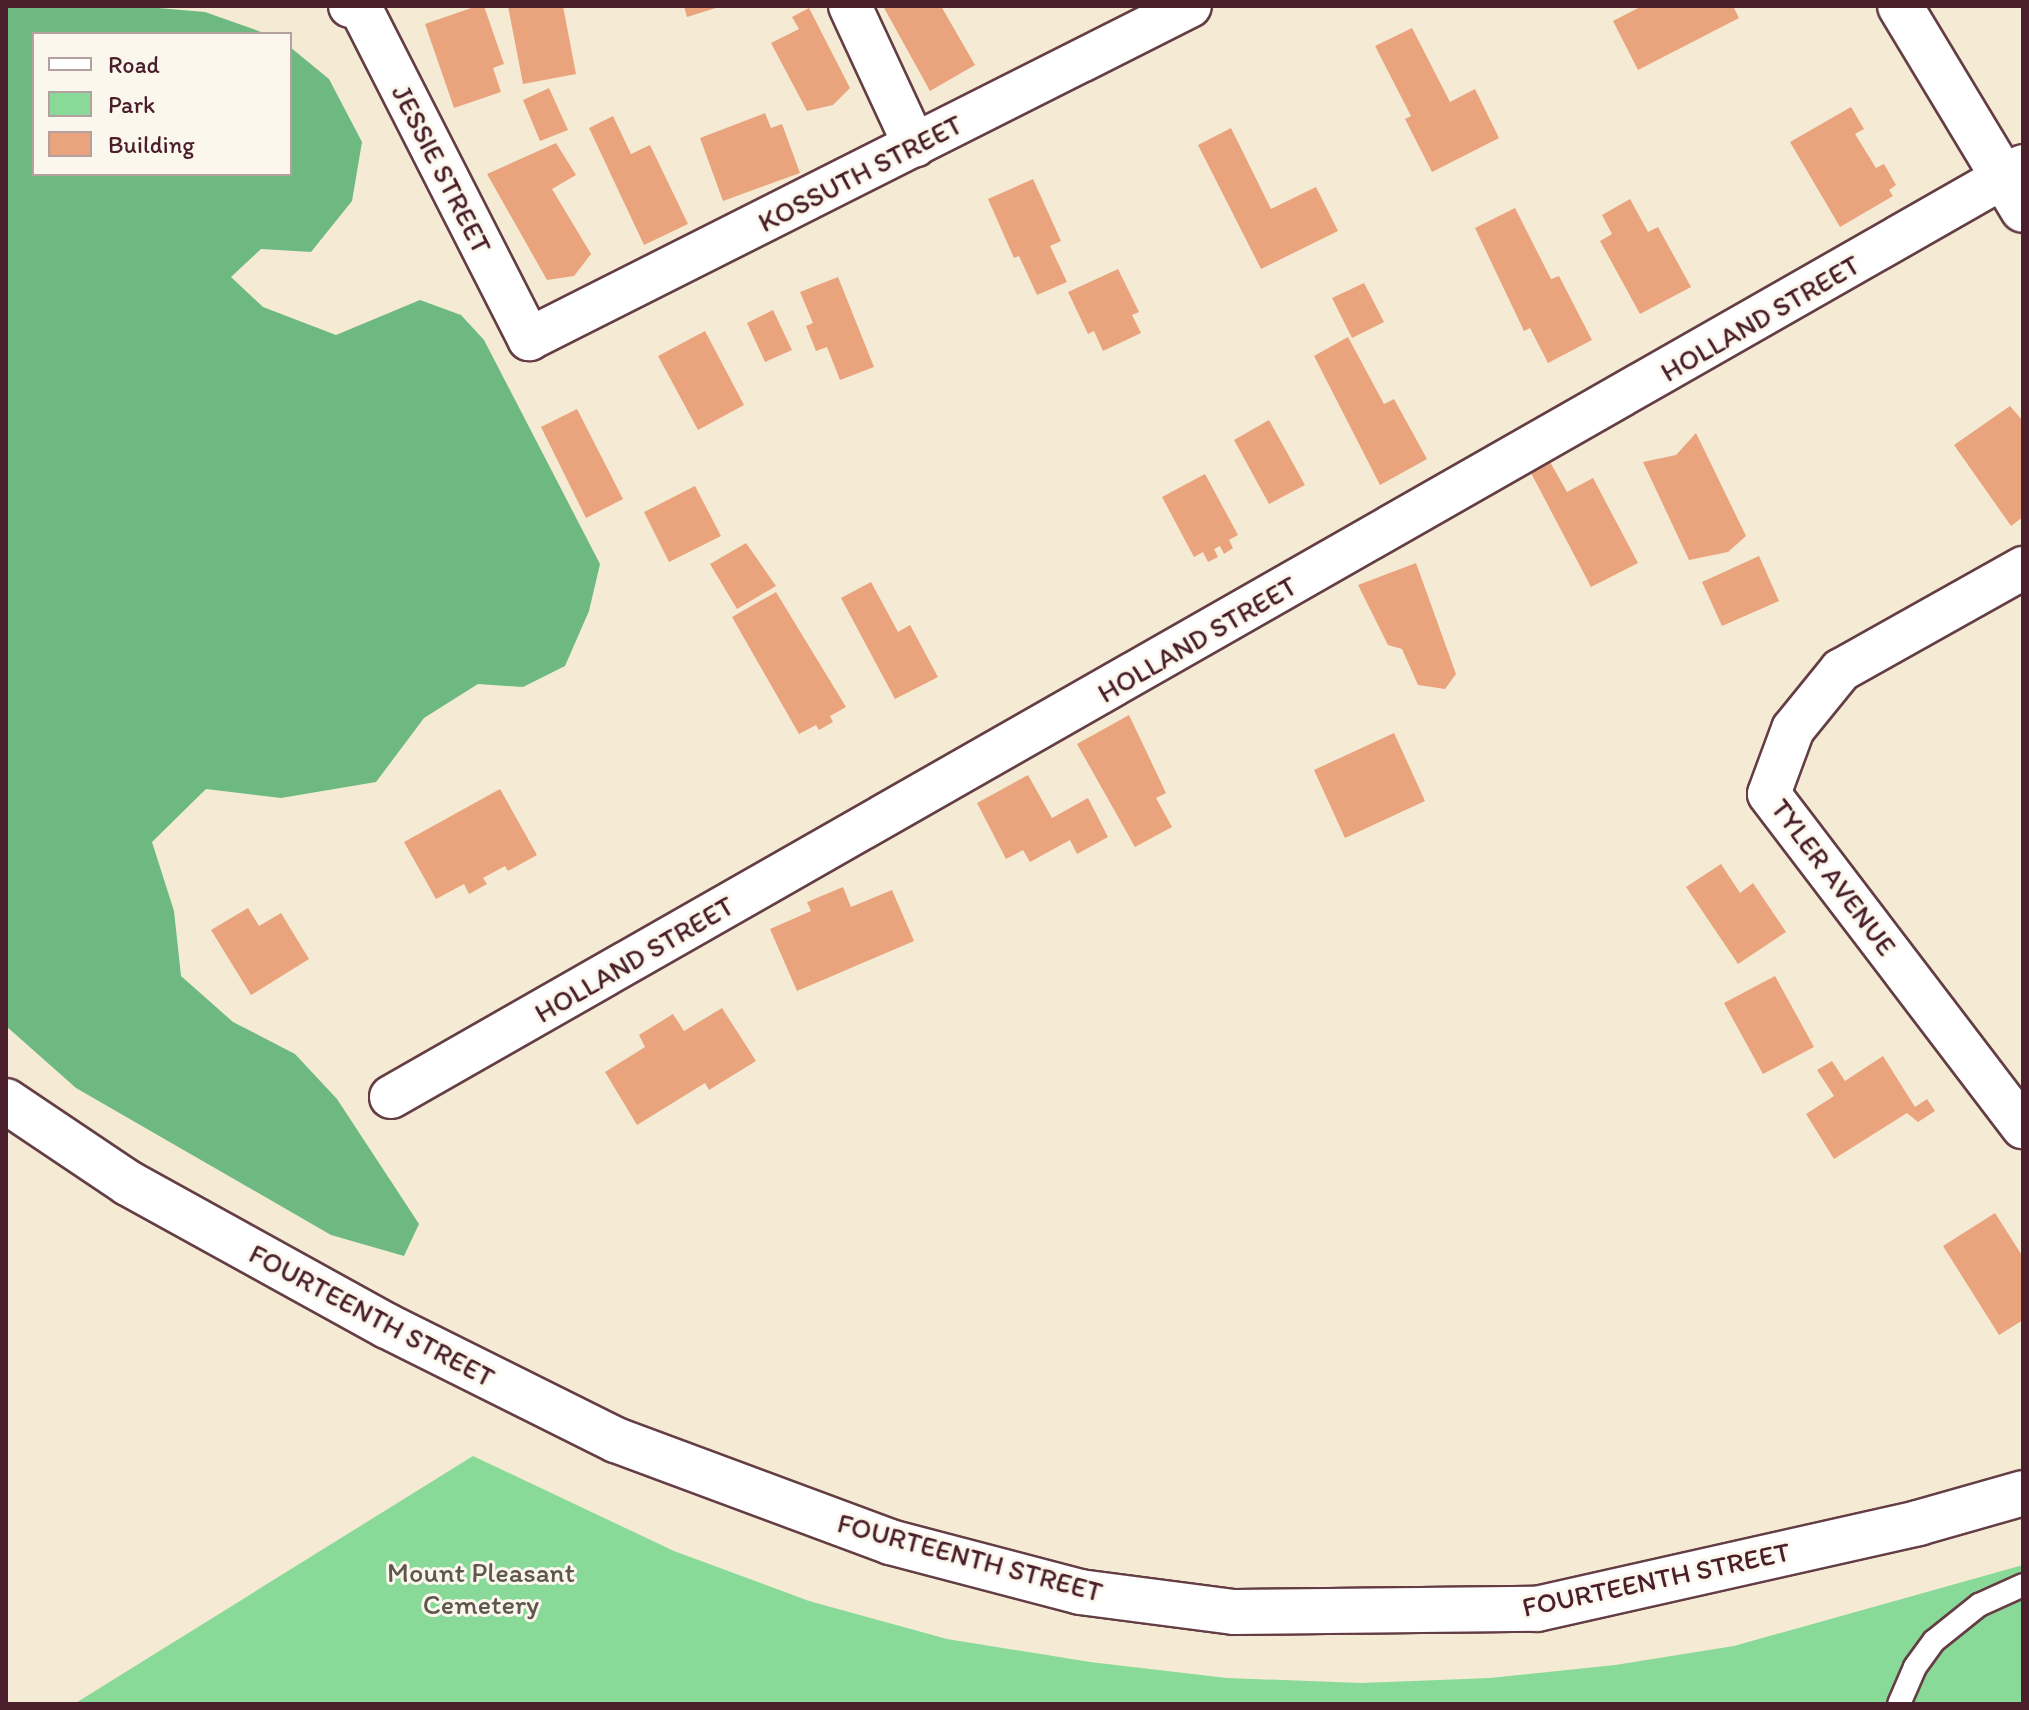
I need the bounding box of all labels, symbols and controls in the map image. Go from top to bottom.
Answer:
legend [32,32,292,176]
text: Road [108,50,160,79]
street label: JESSIE STREET [385,79,499,259]
text: Park [108,90,155,119]
street label: KOSSUTH STREET [752,107,968,239]
text: Building [108,130,195,159]
street label: HOLLAND STREET [1654,247,1866,389]
street label: HOLLAND STREET [1091,568,1303,710]
street label: TYLER AVENUE [1764,792,1904,962]
street label: HOLLAND STREET [528,888,740,1030]
street label: FOURTEENTH STREET [244,1236,500,1394]
street label: FOURTEENTH STREET [834,1505,1106,1609]
street label: FOURTEENTH STREET [1519,1534,1793,1624]
park label: Mount Pleasant Cemetery [387,1555,575,1621]

